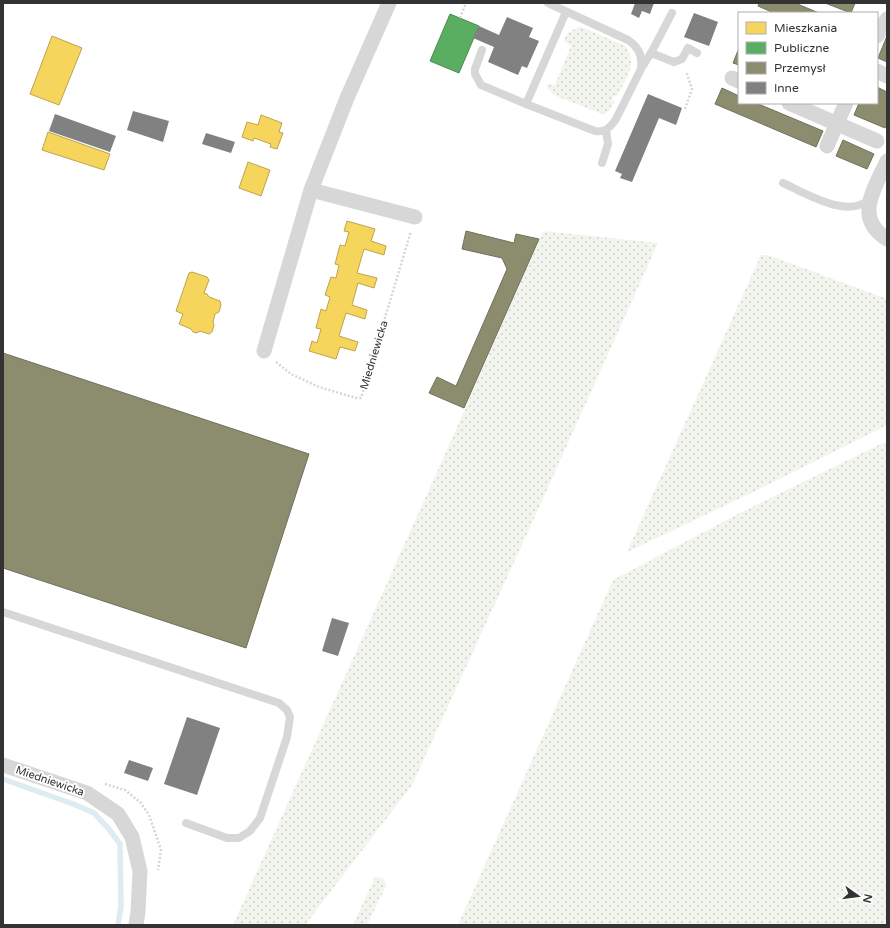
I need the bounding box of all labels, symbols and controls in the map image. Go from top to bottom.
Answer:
legend [738,12,878,104]
text: Mieszkania [774,21,837,35]
text: Publiczne [774,41,830,55]
text: Przemysł [774,61,826,75]
text: Inne [774,81,799,95]
street label: Miedniewicka [357,319,391,391]
street label: Miedniewicka [14,763,86,799]
north arrow [838,876,878,916]
text: N [860,892,875,904]

